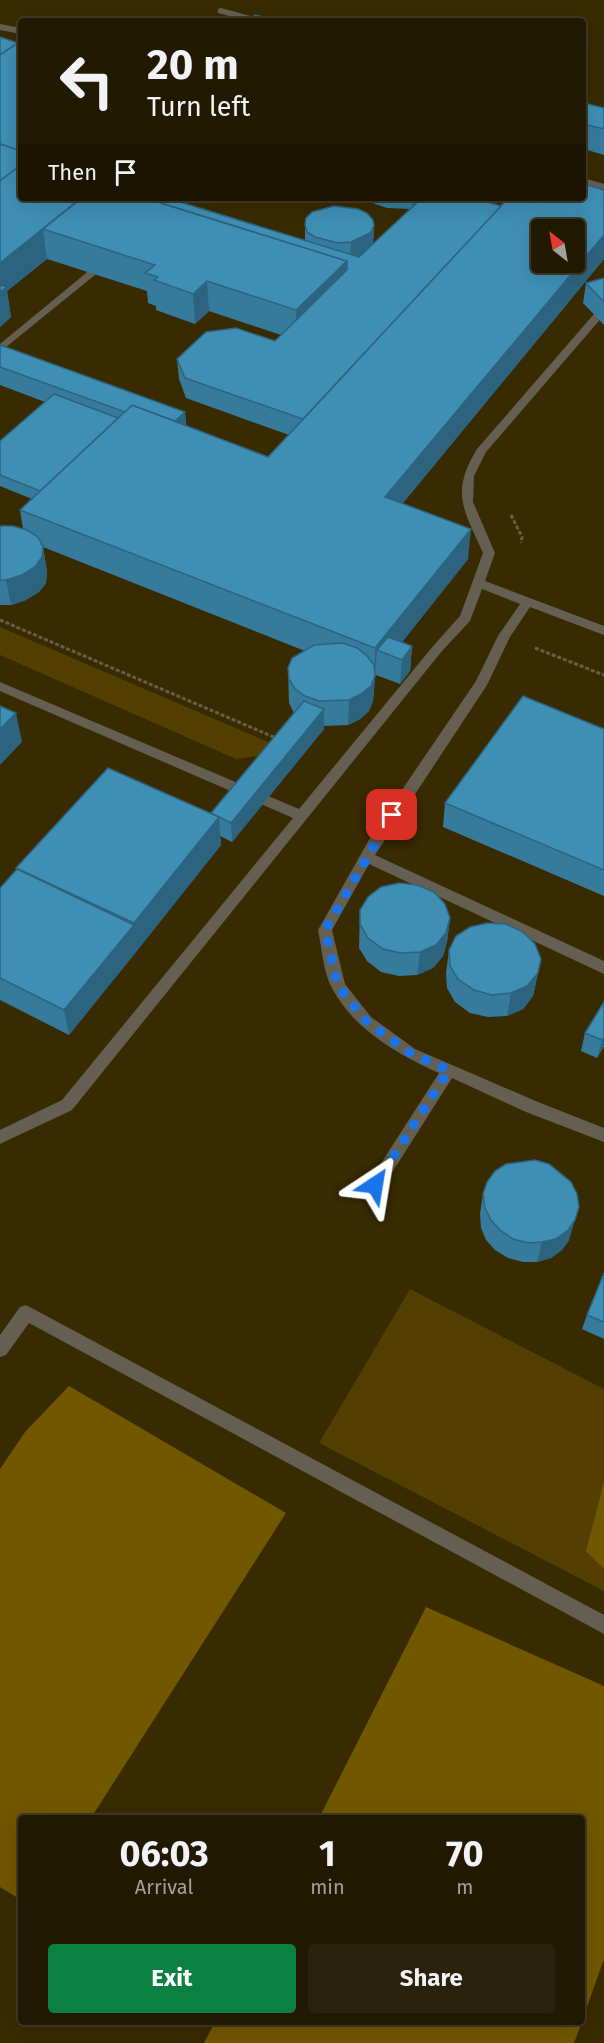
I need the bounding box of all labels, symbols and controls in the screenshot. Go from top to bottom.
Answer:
text: 20 m [147,40,239,90]
icon: left [48,42,126,120]
text: Turn left [147,91,250,123]
icon: arrive [109,156,142,189]
text: Then [48,159,97,186]
north arrow [531,219,585,273]
map controls [531,219,585,273]
pin [366,789,417,840]
icon: arrive [375,798,408,831]
position arrow [343,1153,407,1217]
text: 06:03 [119,1832,209,1876]
text: 1 [319,1832,336,1876]
text: 70 [446,1832,484,1876]
text: Arrival [135,1875,193,1899]
text: min [310,1875,345,1899]
text: m [456,1875,473,1899]
button: Exit [48,1944,296,2013]
button: Share [308,1944,555,2013]

